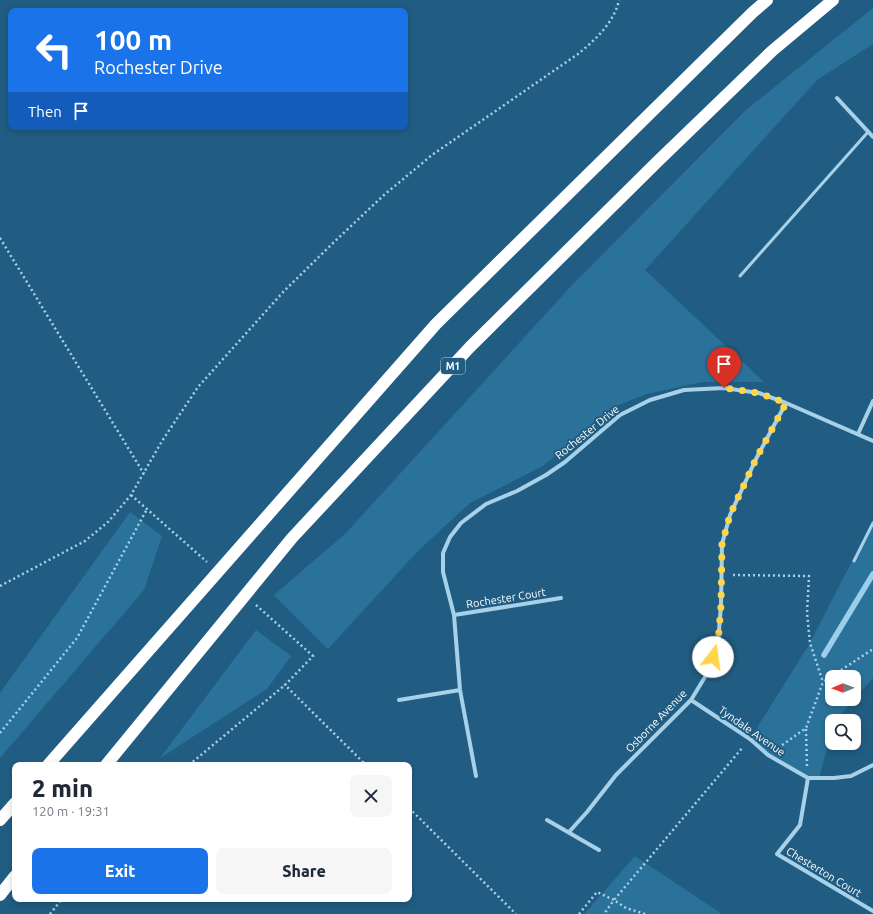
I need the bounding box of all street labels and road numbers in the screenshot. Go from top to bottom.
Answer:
road number: M1 [441,358,465,374]
street label: Rochester Drive [553,403,621,461]
street label: Rochester Court [465,586,547,610]
street label: Osborne Avenue [623,687,689,755]
street label: Tyndale Avenue [717,704,787,758]
street label: Chesterton Court [784,845,864,900]

